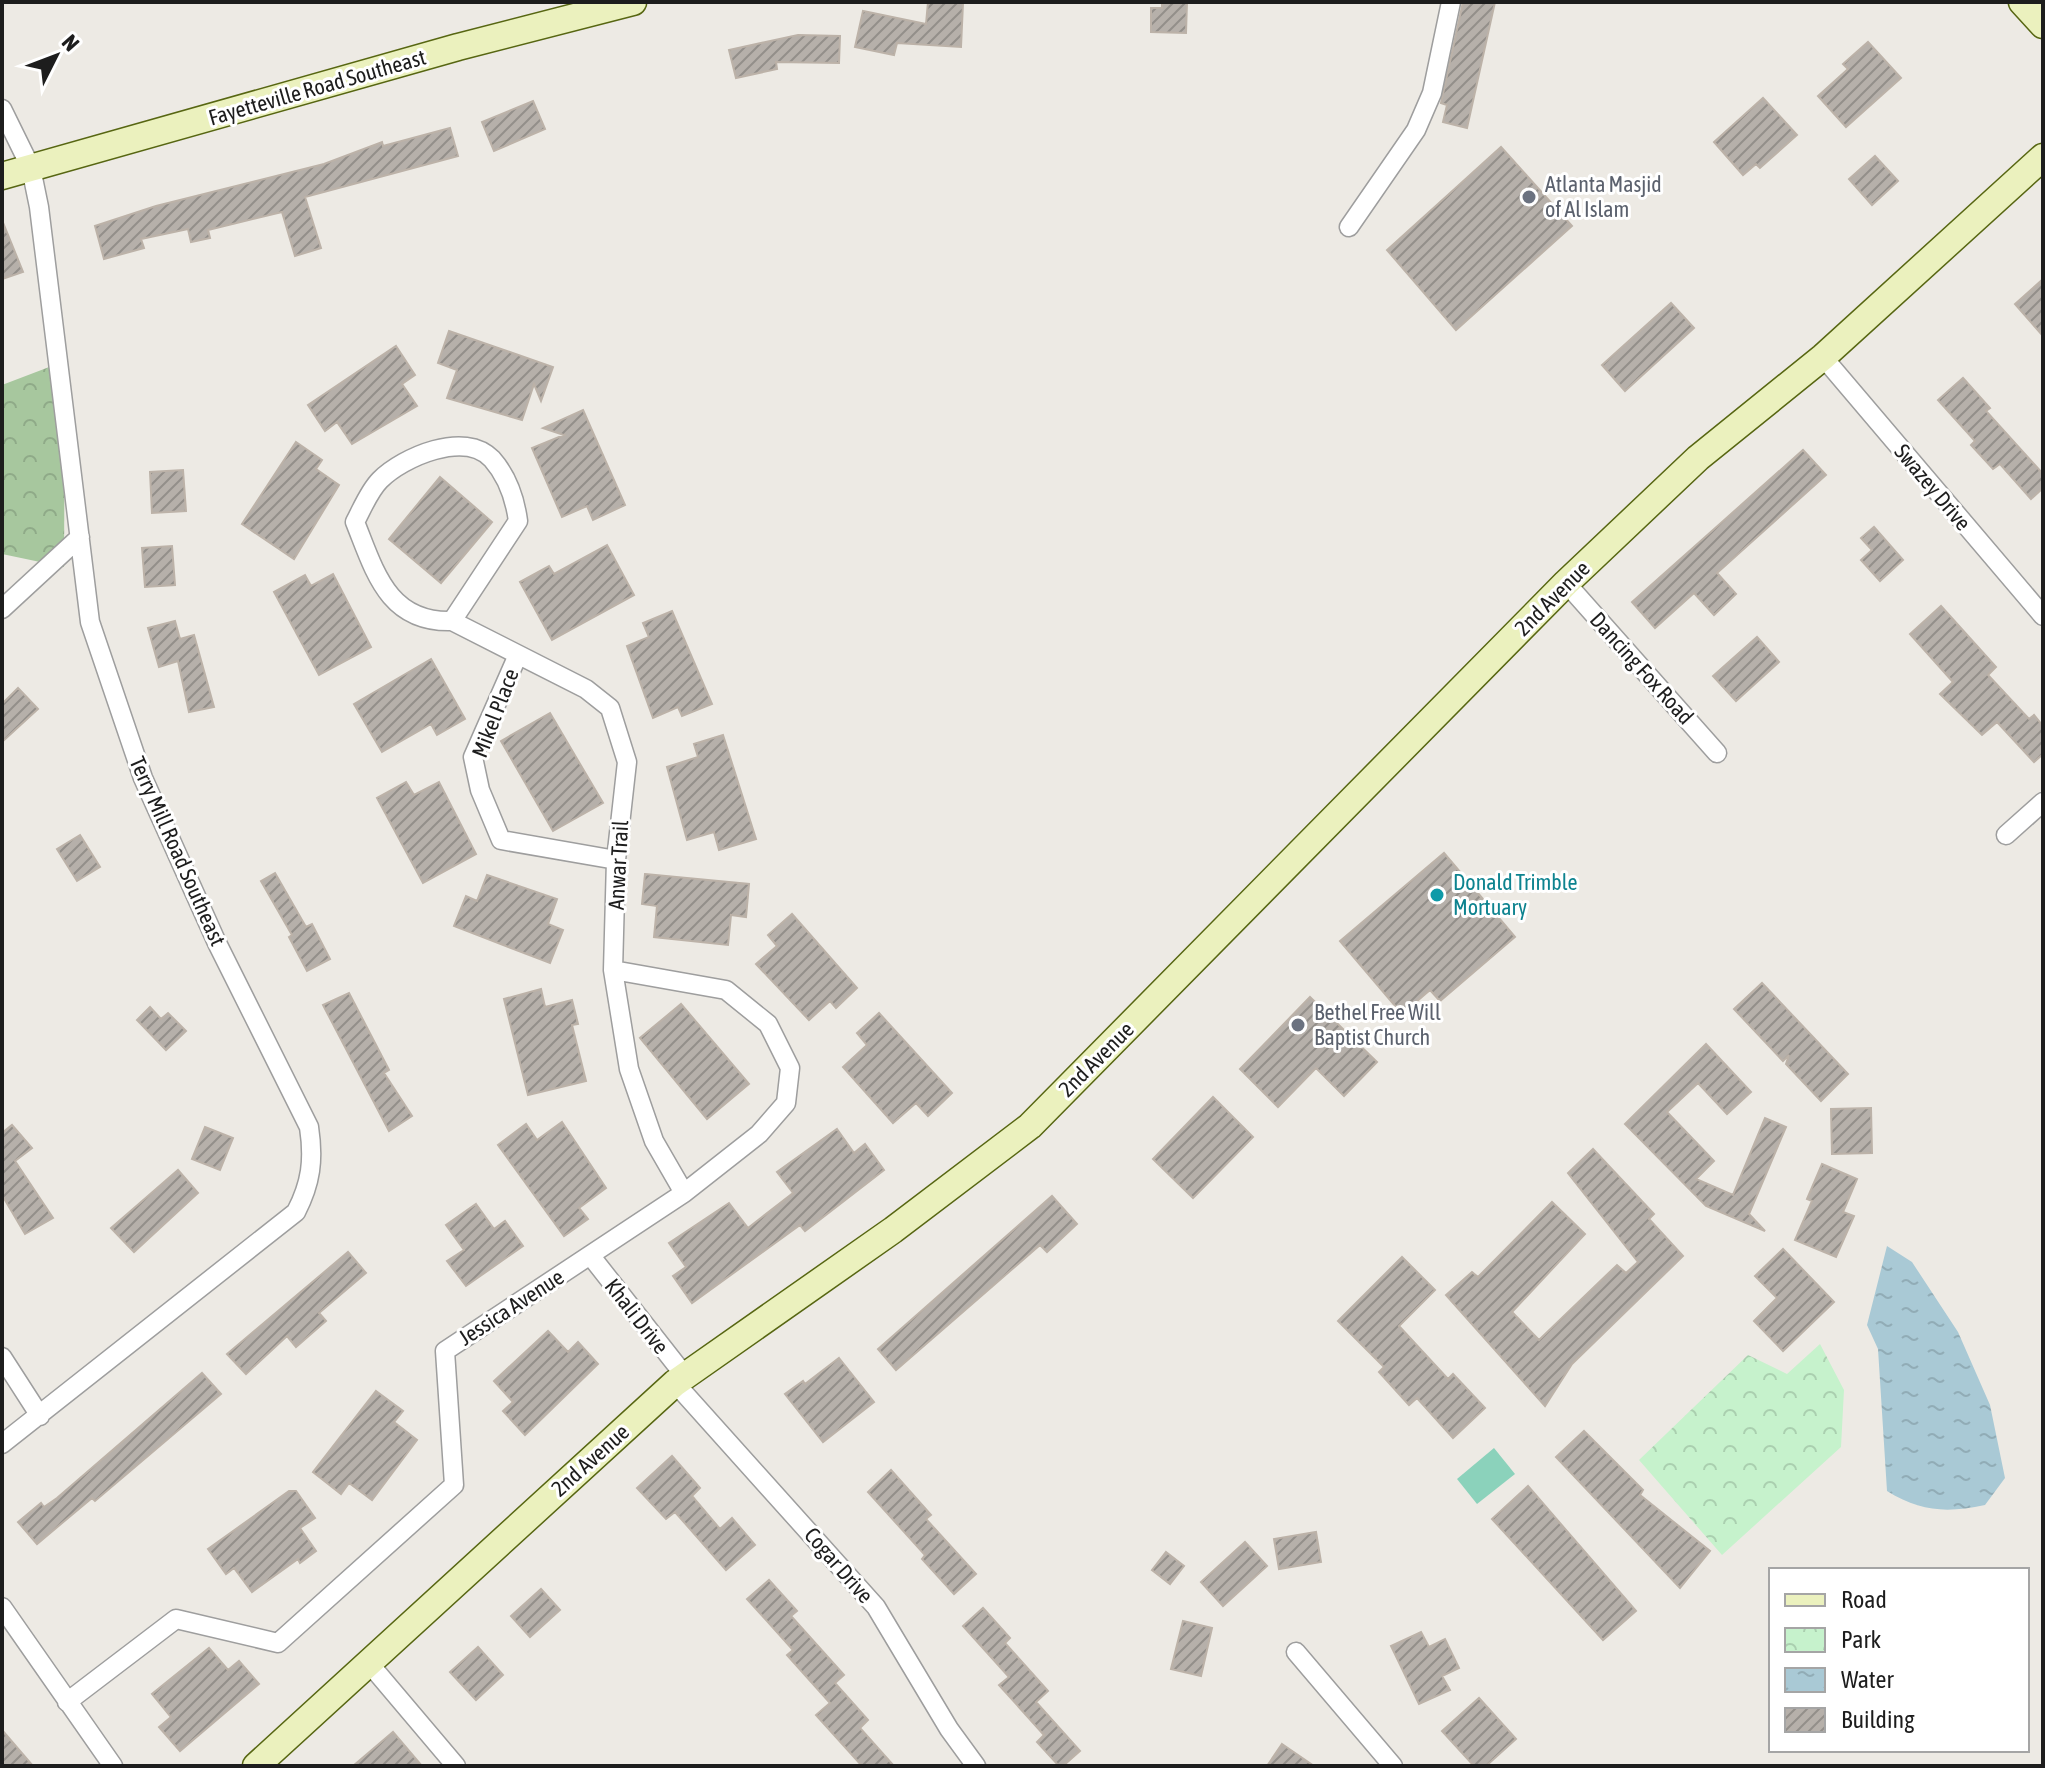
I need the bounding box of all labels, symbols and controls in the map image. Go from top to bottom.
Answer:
north arrow [16,16,96,96]
text: N [57,29,85,56]
street label: Fayetteville Road Southeast [205,44,429,130]
place label: Atlanta Masjid of Al Islam [1545,171,1662,222]
marker: Atlanta Masjid of Al Islam [1520,188,1538,206]
street label: Swazey Drive [1889,439,1977,535]
street label: 2nd Avenue [1509,555,1595,641]
street label: Dancing Fox Road [1585,607,1699,729]
street label: Mikel Place [466,665,524,761]
street label: Terry Mill Road Southeast [125,752,231,950]
street label: Anwar Trail [603,819,633,910]
place label: Donald Trimble Mortuary [1453,869,1577,920]
marker: Donald Trimble Mortuary [1428,886,1446,904]
place label: Bethel Free Will Baptist Church [1314,999,1441,1050]
street label: 2nd Avenue [1053,1016,1139,1102]
marker: Bethel Free Will Baptist Church [1289,1016,1307,1034]
street label: Jessica Avenue [454,1263,568,1351]
street label: Khali Drive [600,1273,674,1359]
street label: 2nd Avenue [546,1418,634,1502]
street label: Cogar Drive [799,1522,879,1608]
legend [1769,1568,2029,1752]
text: Road [1841,1586,1887,1613]
text: Park [1841,1626,1882,1653]
text: Water [1841,1666,1894,1693]
text: Building [1841,1706,1915,1733]

